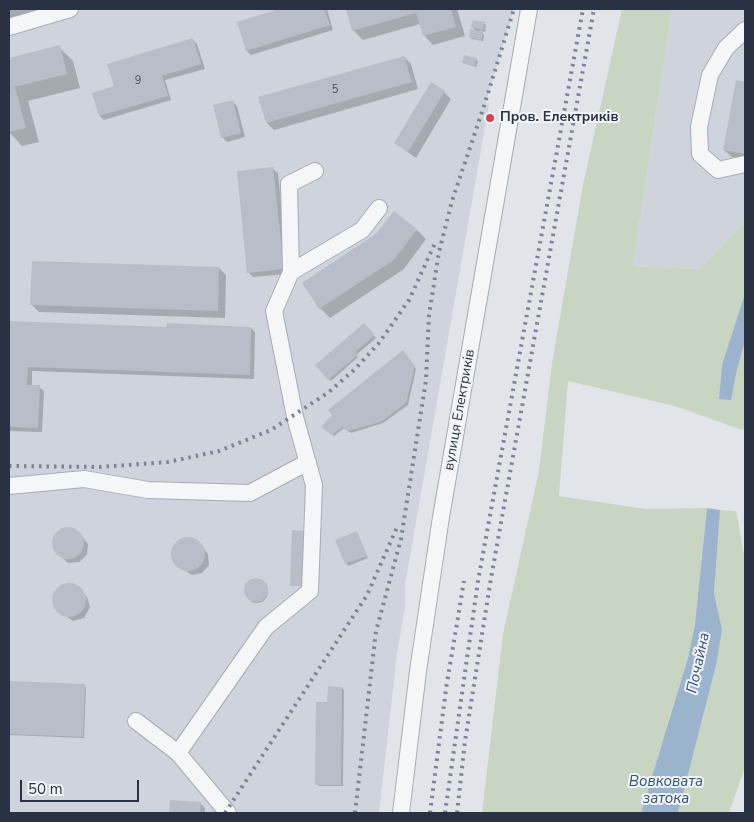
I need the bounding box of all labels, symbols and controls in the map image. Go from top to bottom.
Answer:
house number: 9 [135,74,141,88]
house number: 5 [332,83,338,97]
place label: Пров. Електриків [500,110,618,126]
marker: Пров. Електриків [484,112,496,124]
street label: вулиця Електриків [441,348,479,472]
water label: Почайна [684,631,714,695]
scale bar [22,770,141,802]
water label: Вовковата затока [629,773,703,808]
text: 50 m [28,779,63,799]

